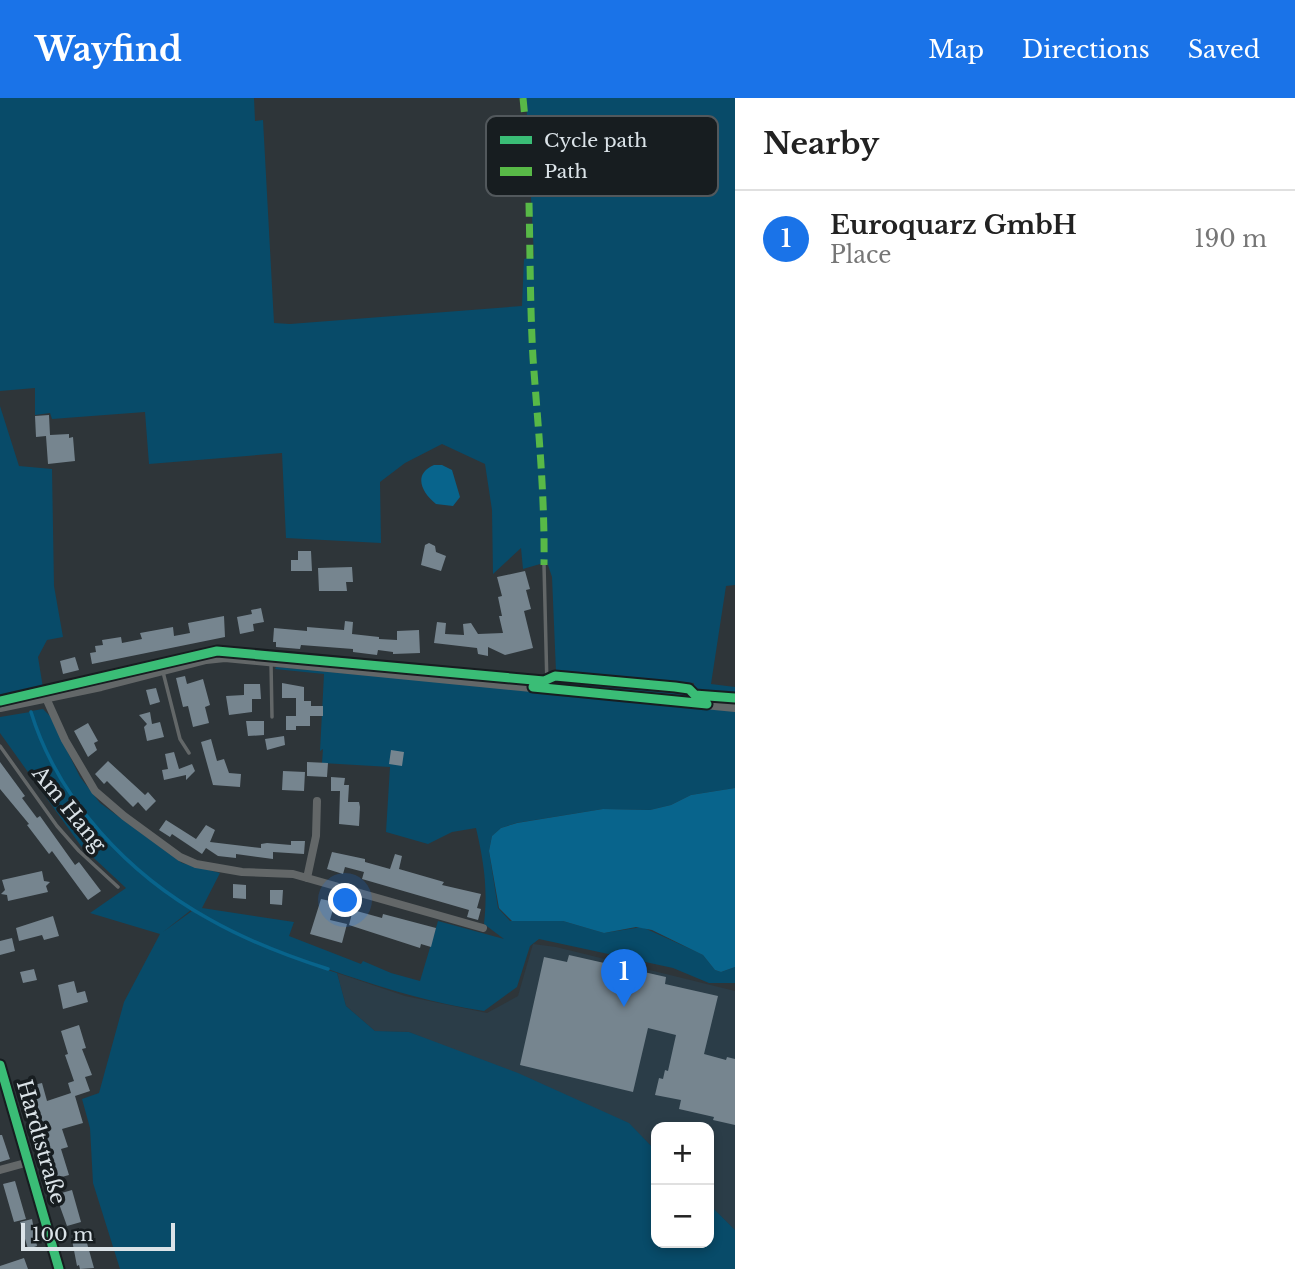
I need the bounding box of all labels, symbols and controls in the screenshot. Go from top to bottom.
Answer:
text: Wayfind [35,29,182,70]
text: Map [928,35,984,64]
text: Directions [1022,35,1150,64]
text: Saved [1188,35,1260,64]
legend [486,116,718,196]
text: Nearby [763,125,879,162]
text: Cycle path [544,129,647,152]
text: Path [544,160,588,183]
text: Euroquarz GmbH [830,209,1077,241]
text: 1 [781,225,791,253]
text: 190 m [1194,225,1267,253]
text: Place [830,241,892,269]
street label: Am Hang [26,760,112,857]
your location [328,883,362,917]
pin: 1 [601,949,647,1007]
street label: Hardtstraße [11,1077,71,1207]
map controls [651,1122,714,1248]
button: + [651,1122,714,1185]
button: − [651,1185,714,1248]
scale bar [21,1220,175,1252]
text: 100 m [32,1223,93,1246]

